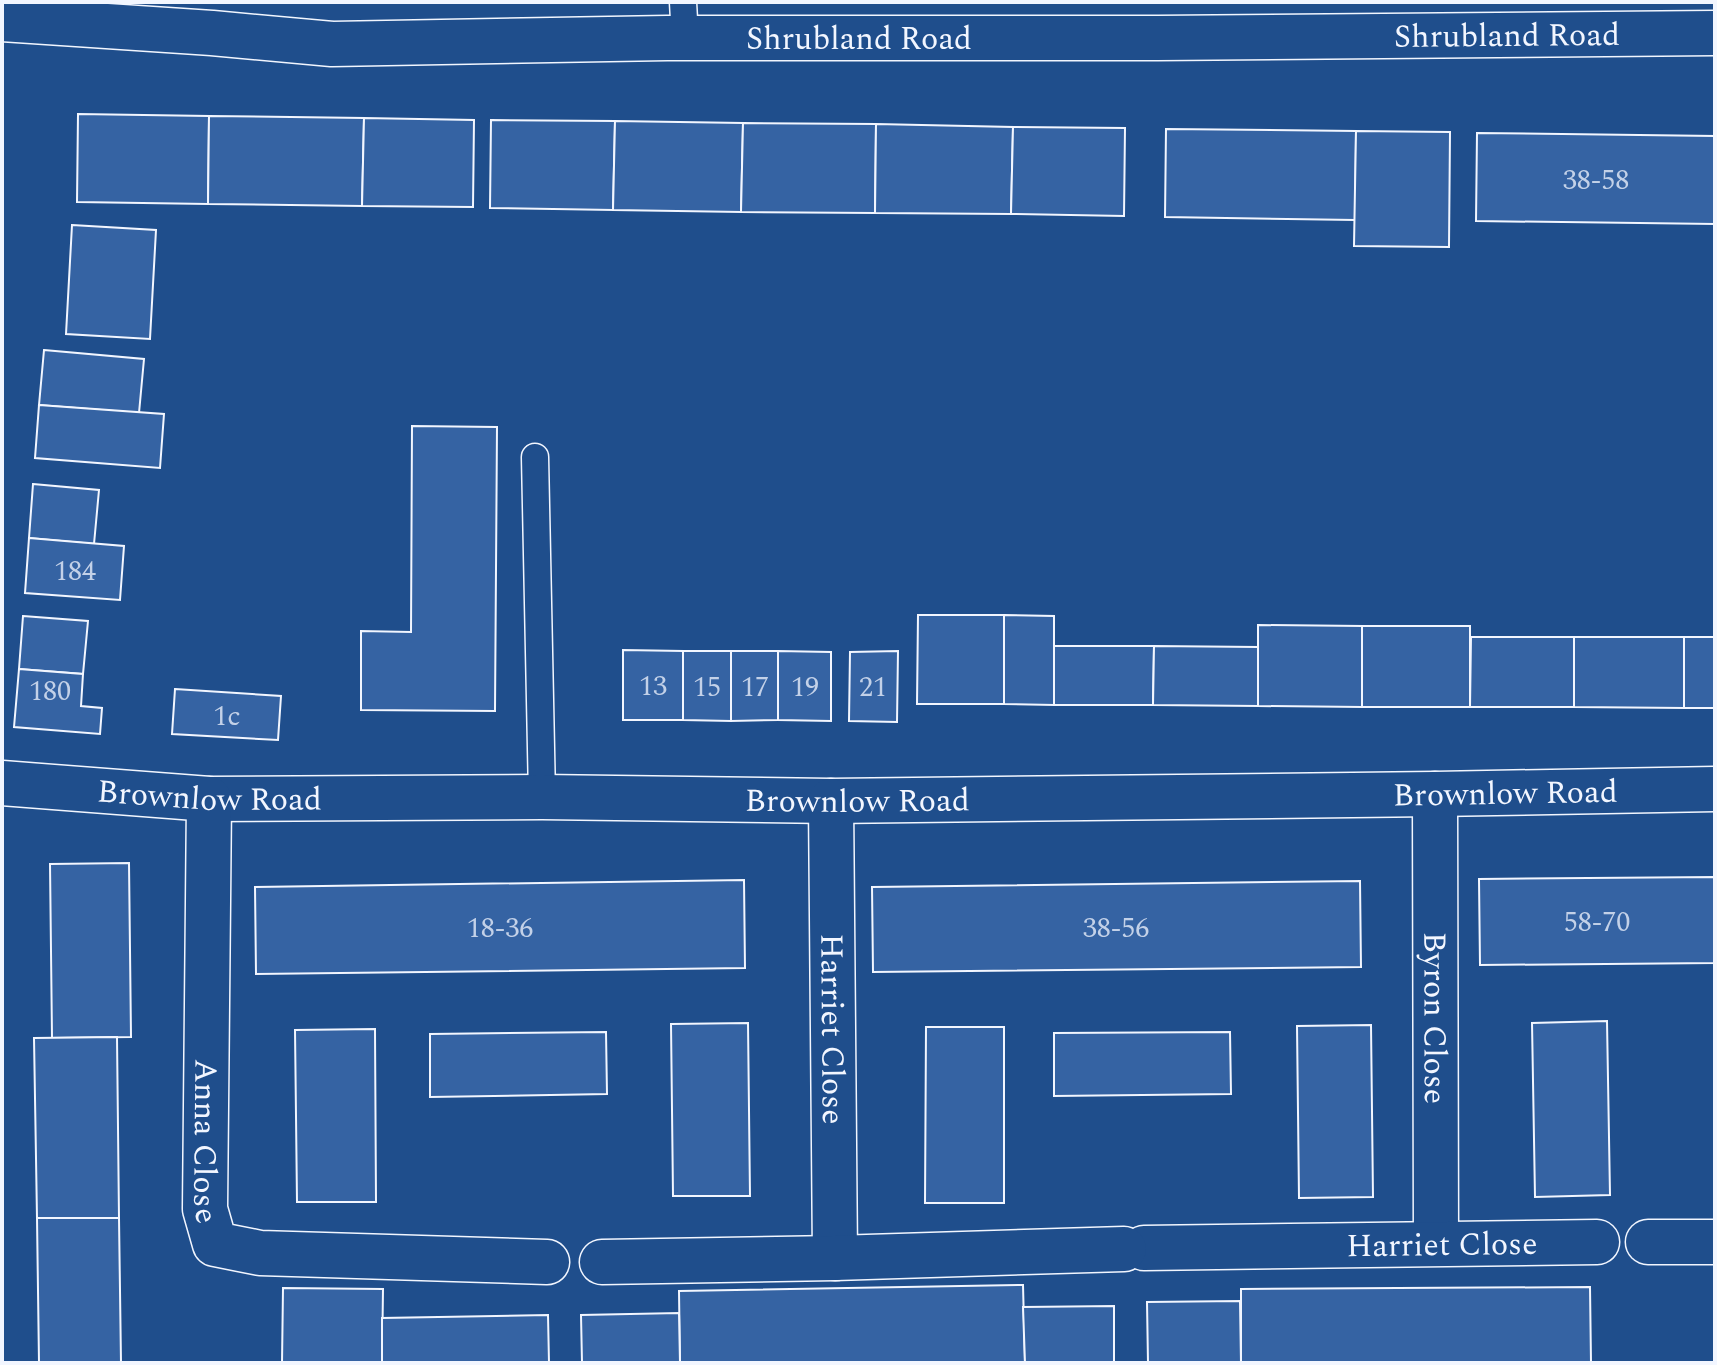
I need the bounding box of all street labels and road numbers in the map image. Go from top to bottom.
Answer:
street label: Shrubland Road [1394,11,1620,62]
street label: Shrubland Road [746,15,972,64]
street label: Brownlow Road [95,767,322,826]
street label: Brownlow Road [1393,768,1618,820]
street label: Brownlow Road [745,776,970,827]
street label: Byron Close [1409,932,1459,1104]
street label: Harriet Close [806,933,857,1125]
street label: Anna Close [179,1059,231,1230]
street label: Harriet Close [1346,1220,1538,1271]

